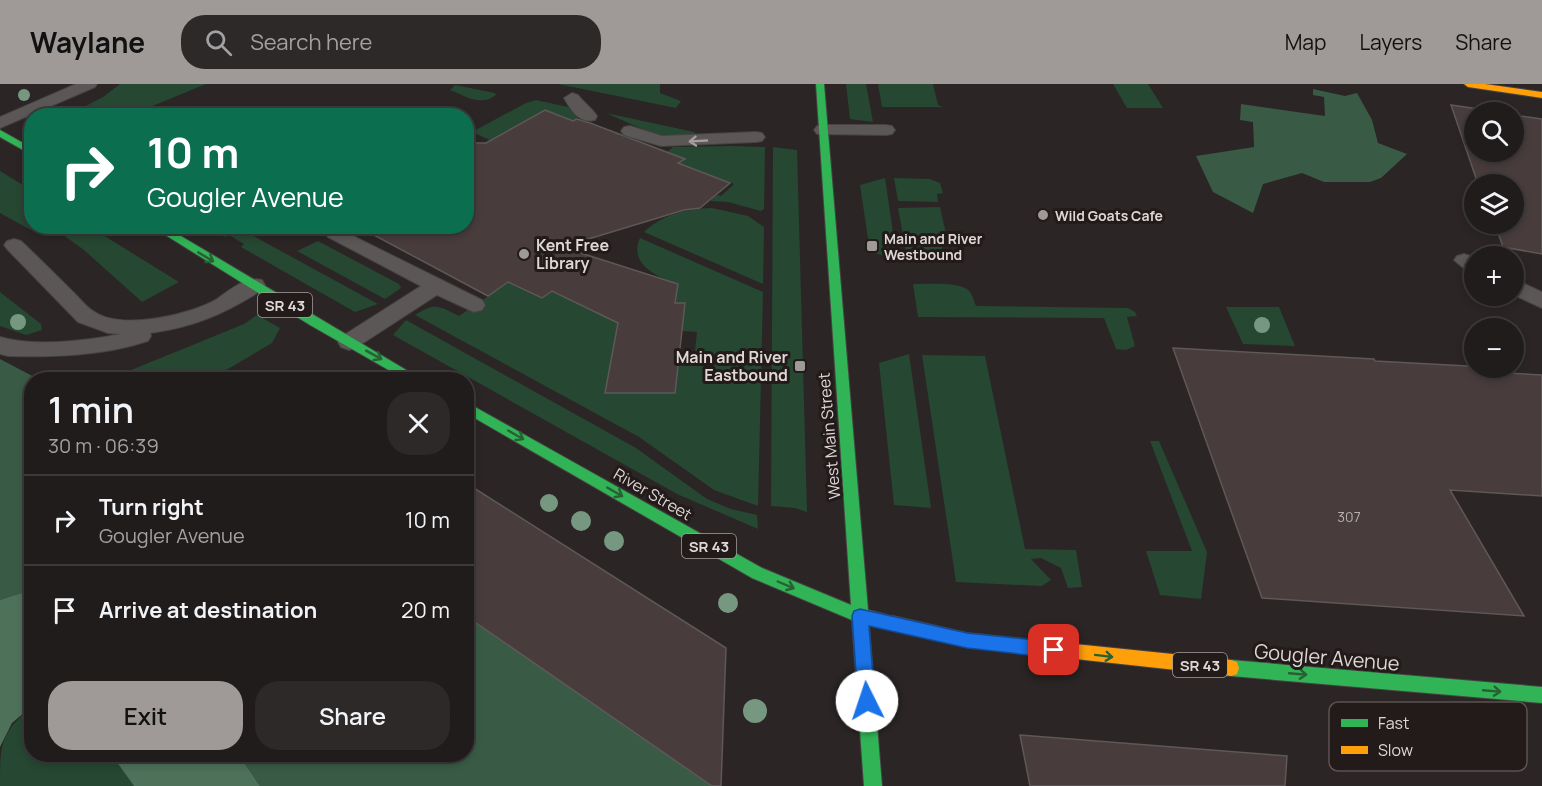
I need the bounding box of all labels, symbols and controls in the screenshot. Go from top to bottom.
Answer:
search box [181,15,601,69]
text: Waylane [30,23,145,61]
icon: search [202,26,235,59]
text: Search here [250,27,372,57]
text: Map [1285,28,1326,56]
text: Layers [1359,28,1422,56]
text: Share [1455,28,1512,56]
map controls [1464,102,1524,378]
button: search [1464,102,1524,162]
text: 10 m [147,123,239,181]
icon: right [48,132,126,210]
one-way arrow [689,136,709,147]
button: layers [1464,174,1524,234]
text: Gougler Avenue [147,178,344,215]
place label: Wild Goats Cafe [1055,206,1163,225]
marker: Wild Goats Cafe [1036,208,1050,222]
place label: Main and River Westbound [884,229,983,264]
place label: Kent Free Library [536,234,609,274]
marker: Main and River Westbound [865,239,879,253]
button: + [1464,246,1524,306]
marker: Kent Free Library [517,247,531,261]
one-way arrow [197,251,214,263]
road number: SR 43 [258,293,312,317]
button: − [1464,318,1524,378]
place label: Main and River Eastbound [676,346,788,386]
one-way arrow [365,349,382,361]
marker: Main and River Eastbound [793,359,807,373]
street label: West Main Street [813,372,845,500]
text: 1 min [48,385,134,434]
button: close [387,392,450,455]
one-way arrow [506,430,524,441]
text: 30 m · 06:39 [48,432,159,459]
street label: River Street [610,463,696,525]
one-way arrow [606,486,623,498]
text: Turn right [99,492,204,522]
icon: right [48,504,81,537]
text: 10 m [405,505,450,535]
house number: 307 [1337,507,1361,526]
text: Gougler Avenue [99,522,245,549]
road number: SR 43 [682,534,736,558]
one-way arrow [777,580,795,591]
icon: arrive [48,594,81,627]
text: Arrive at destination [99,595,317,625]
text: 20 m [401,595,450,625]
pin [1028,624,1079,675]
icon: arrive [1037,633,1070,666]
street label: Gougler Avenue [1253,637,1401,677]
one-way arrow [1093,651,1113,662]
road number: SR 43 [1173,653,1227,677]
position arrow [835,669,899,733]
one-way arrow [1288,669,1308,680]
button: Exit [48,681,243,750]
button: Share [255,681,450,750]
one-way arrow [1482,685,1502,696]
legend [1329,702,1527,771]
text: Fast [1378,712,1409,734]
text: Slow [1378,739,1413,761]

